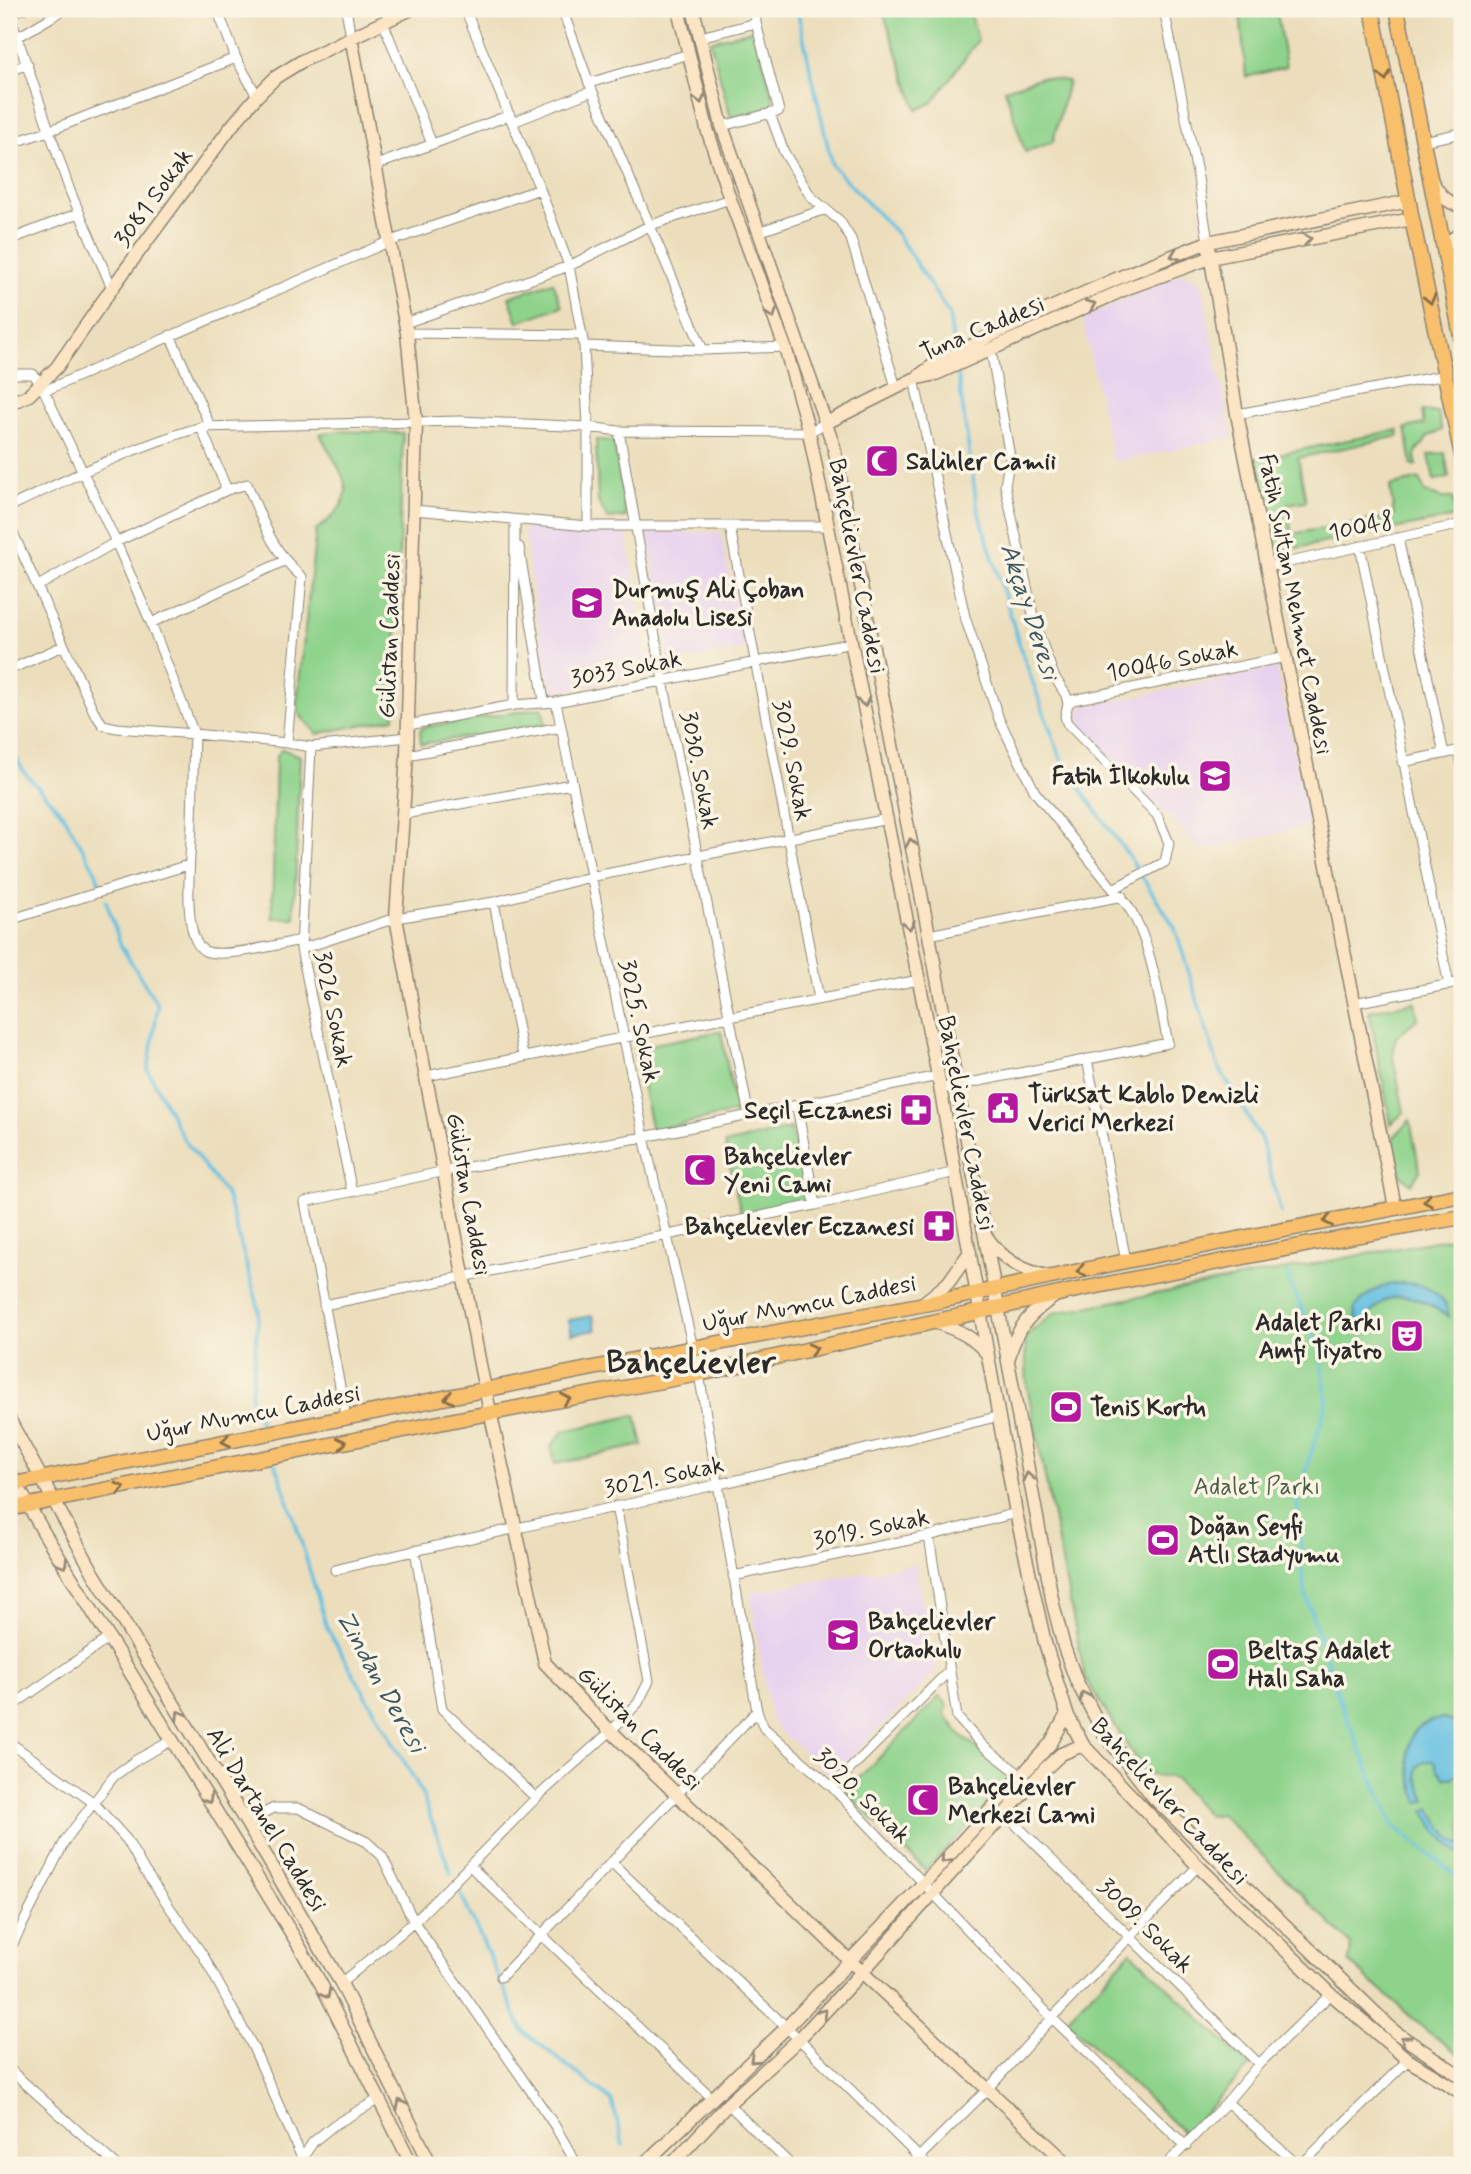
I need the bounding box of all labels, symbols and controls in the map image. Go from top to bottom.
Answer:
one-way arrow [1376,70,1391,82]
one-way arrow [692,93,706,105]
street label: 3081 Sokak [108,142,201,254]
one-way arrow [1301,232,1313,247]
one-way arrow [1170,247,1182,261]
street label: Tuna Caddesi [916,289,1050,370]
one-way arrow [1421,293,1436,305]
one-way arrow [1083,299,1096,313]
one-way arrow [764,308,778,320]
mosque icon: Salihler Camii [863,442,901,480]
place label: Salihler Camii [906,447,1057,478]
street label: Fatih Sultan Mehmet Caddesi [1250,451,1339,757]
street label: Bahçelievler Caddesi [820,456,893,676]
street label: 10048 [1326,505,1397,549]
water label: Akçay Deresi [991,539,1068,686]
street label: Gülistan Caddesi [372,553,409,719]
place label: Durmuş Ali Çoban Anadolu Lisesi [612,575,805,634]
school or university icon: Durmuş Ali Çoban Anadolu Lisesi [568,584,606,622]
street label: 10046 Sokak [1104,634,1241,689]
street label: 3033 Sokak [568,644,685,695]
one-way arrow [855,696,870,708]
street label: 3029. Sokak [765,697,818,824]
street label: 3030. Sokak [672,708,725,832]
school or university icon: Fatih İlkokulu [1196,757,1234,795]
place label: Fatih İlkokulu [1052,762,1190,793]
one-way arrow [904,837,919,849]
one-way arrow [900,919,915,931]
street label: 3026 Sokak [306,948,359,1070]
street label: 3025. Sokak [610,957,667,1086]
street label: Bahçelievler Caddesi [929,1013,1002,1233]
place label: Türksat Kablo Denizli Verici Merkezi [1028,1080,1259,1139]
public building icon: Türksat Kablo Denizli Verici Merkezi [984,1089,1022,1127]
pharmacy icon: Seçil Eczanesi [897,1091,935,1129]
place label: Seçil Eczanesi [744,1096,892,1127]
street label: Gülistan Caddesi [438,1110,497,1278]
place label: Bahçelievler Yeni Cami [724,1142,852,1201]
mosque icon: Bahçelievler Yeni Cami [681,1151,719,1189]
one-way arrow [1422,1193,1434,1208]
pharmacy icon: Bahçelievler Eczanesi [920,1207,958,1245]
place label: Bahçelievler Eczanesi [685,1212,914,1243]
one-way arrow [1322,1212,1334,1227]
one-way arrow [1075,1262,1087,1277]
street label: Uğur Mumcu Caddesi [700,1269,919,1340]
place label: Adalet Parkı Amfi Tiyatro [1255,1308,1382,1367]
theatre icon: Adalet Parkı Amfi Tiyatro [1388,1317,1426,1355]
district label: Bahçelievler [606,1342,777,1384]
one-way arrow [807,1343,819,1358]
street label: Uğur Mumcu Caddesi [144,1379,363,1450]
sports icon: Tenis Kortu [1047,1388,1085,1426]
one-way arrow [443,1389,455,1404]
one-way arrow [560,1393,572,1408]
place label: Tenis Kortu [1090,1393,1206,1424]
one-way arrow [220,1433,232,1448]
one-way arrow [336,1436,348,1451]
street label: 3021. Sokak [602,1450,727,1505]
one-way arrow [1021,1471,1036,1483]
park label: Adalet Parkı [1194,1472,1320,1503]
one-way arrow [114,1481,126,1496]
street label: 3019. Sokak [810,1502,932,1557]
place label: Doğan Seyfi Atlı Stadyumu [1188,1512,1339,1571]
sports icon: Doğan Seyfi Atlı Stadyumu [1144,1521,1182,1559]
one-way arrow [55,1556,68,1569]
water label: Zindan Deresi [327,1605,434,1761]
place label: Bahçelievler Ortaokulu [868,1607,996,1666]
school or university icon: Bahçelievler Ortaokulu [824,1616,862,1654]
place label: Beltaş Adalet Halı Saha [1248,1636,1392,1695]
sports icon: Beltaş Adalet Halı Saha [1204,1645,1242,1683]
street label: Gülistan Caddesi [570,1660,708,1798]
one-way arrow [1079,1691,1093,1703]
one-way arrow [175,1709,188,1722]
street label: Bahçelievler Caddesi [1083,1712,1255,1892]
street label: Ali Dartanel Caddesi [198,1722,333,1918]
street label: 3020. Sokak [807,1741,917,1851]
place label: Bahçelievler Merkezi Cami [948,1772,1095,1831]
mosque icon: Bahçelievler Merkezi Cami [904,1781,942,1819]
one-way arrow [200,1792,213,1805]
one-way arrow [941,1851,954,1864]
street label: 3009. Sokak [1090,1872,1199,1981]
one-way arrow [317,1987,331,1999]
one-way arrow [815,2008,827,2021]
one-way arrow [1400,2036,1413,2048]
one-way arrow [749,2050,762,2063]
one-way arrow [395,2099,409,2111]

